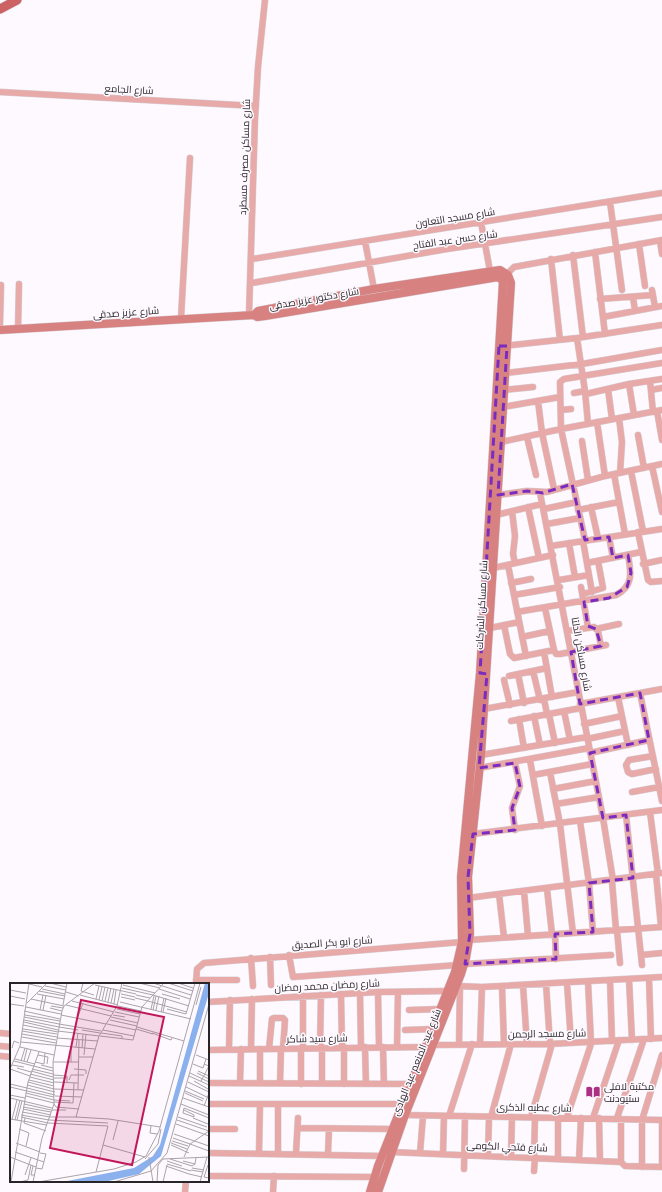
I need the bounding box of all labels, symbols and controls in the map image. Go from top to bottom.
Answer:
street label: شارع الجامع [104,82,154,97]
street label: شارع مساكن مصرف مسطرد [236,99,253,215]
street label: شارع مسجد التعاون [414,205,496,230]
street label: شارع حسن عبد الفتاح [412,227,498,252]
street label: شارع دكتور عزيز صدقى [268,284,360,313]
street label: شارع عزيز صدقى [93,304,159,321]
street label: شارع مساكن الشركات [473,560,490,650]
street label: شارع مساكن الدلتا [569,616,594,692]
street label: شارع ابو بكر الصديق [291,933,373,952]
street label: شارع رمضان محمد رمضان [274,976,380,995]
inset map [10,983,209,1182]
street label: شارع عبد المنعم عبد الهادى [389,1007,445,1118]
street label: شارع مسجد الرحمن [508,1026,586,1041]
street label: شارع سيد شاكر [285,1031,348,1046]
place label: مكتبة لافلى ستيودنت [604,1080,654,1104]
library icon: مكتبة لافلى ستيودنت [585,1084,601,1100]
street label: شارع عطيه الذكرى [496,1100,572,1115]
street label: شارع فتحي الكومى [466,1139,548,1155]

